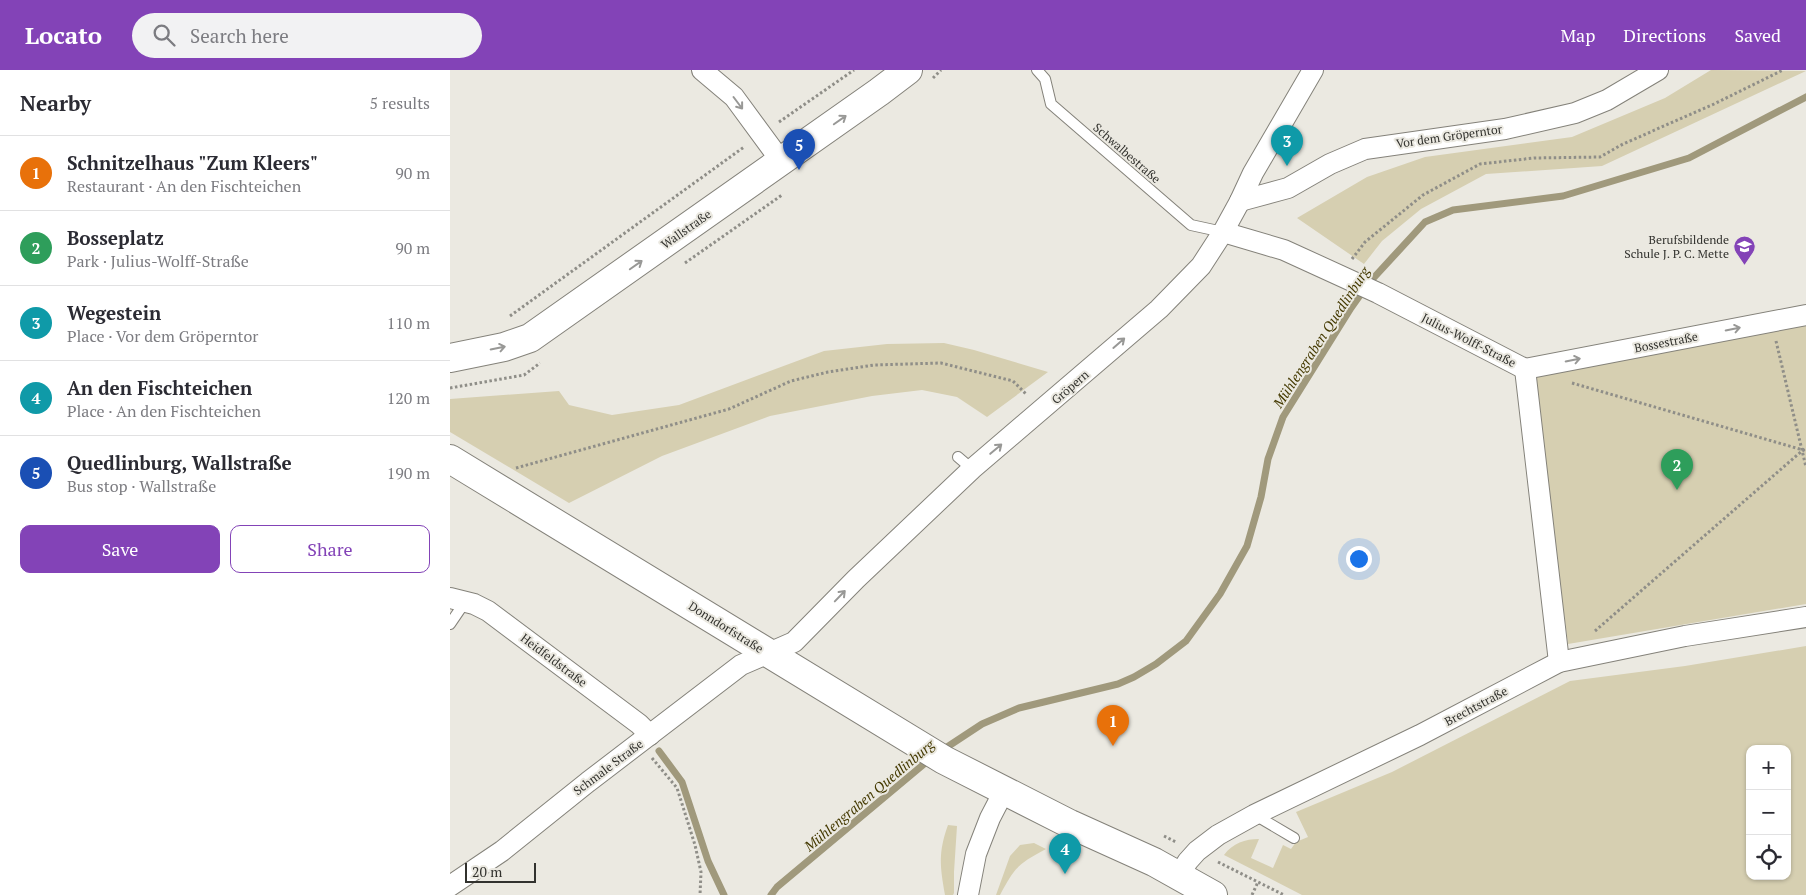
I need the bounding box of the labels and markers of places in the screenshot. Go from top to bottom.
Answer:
pin: 3 [1271,125,1303,166]
pin: 5 [783,129,815,170]
place label: Berufsbildende Schule J. P. C. Mette [1624,232,1729,261]
school or university icon: Berufsbildende Schule J. P. C. Mette [1733,234,1757,265]
pin: 2 [1661,449,1693,490]
pin: 1 [1097,705,1129,746]
pin: 4 [1049,833,1081,874]

